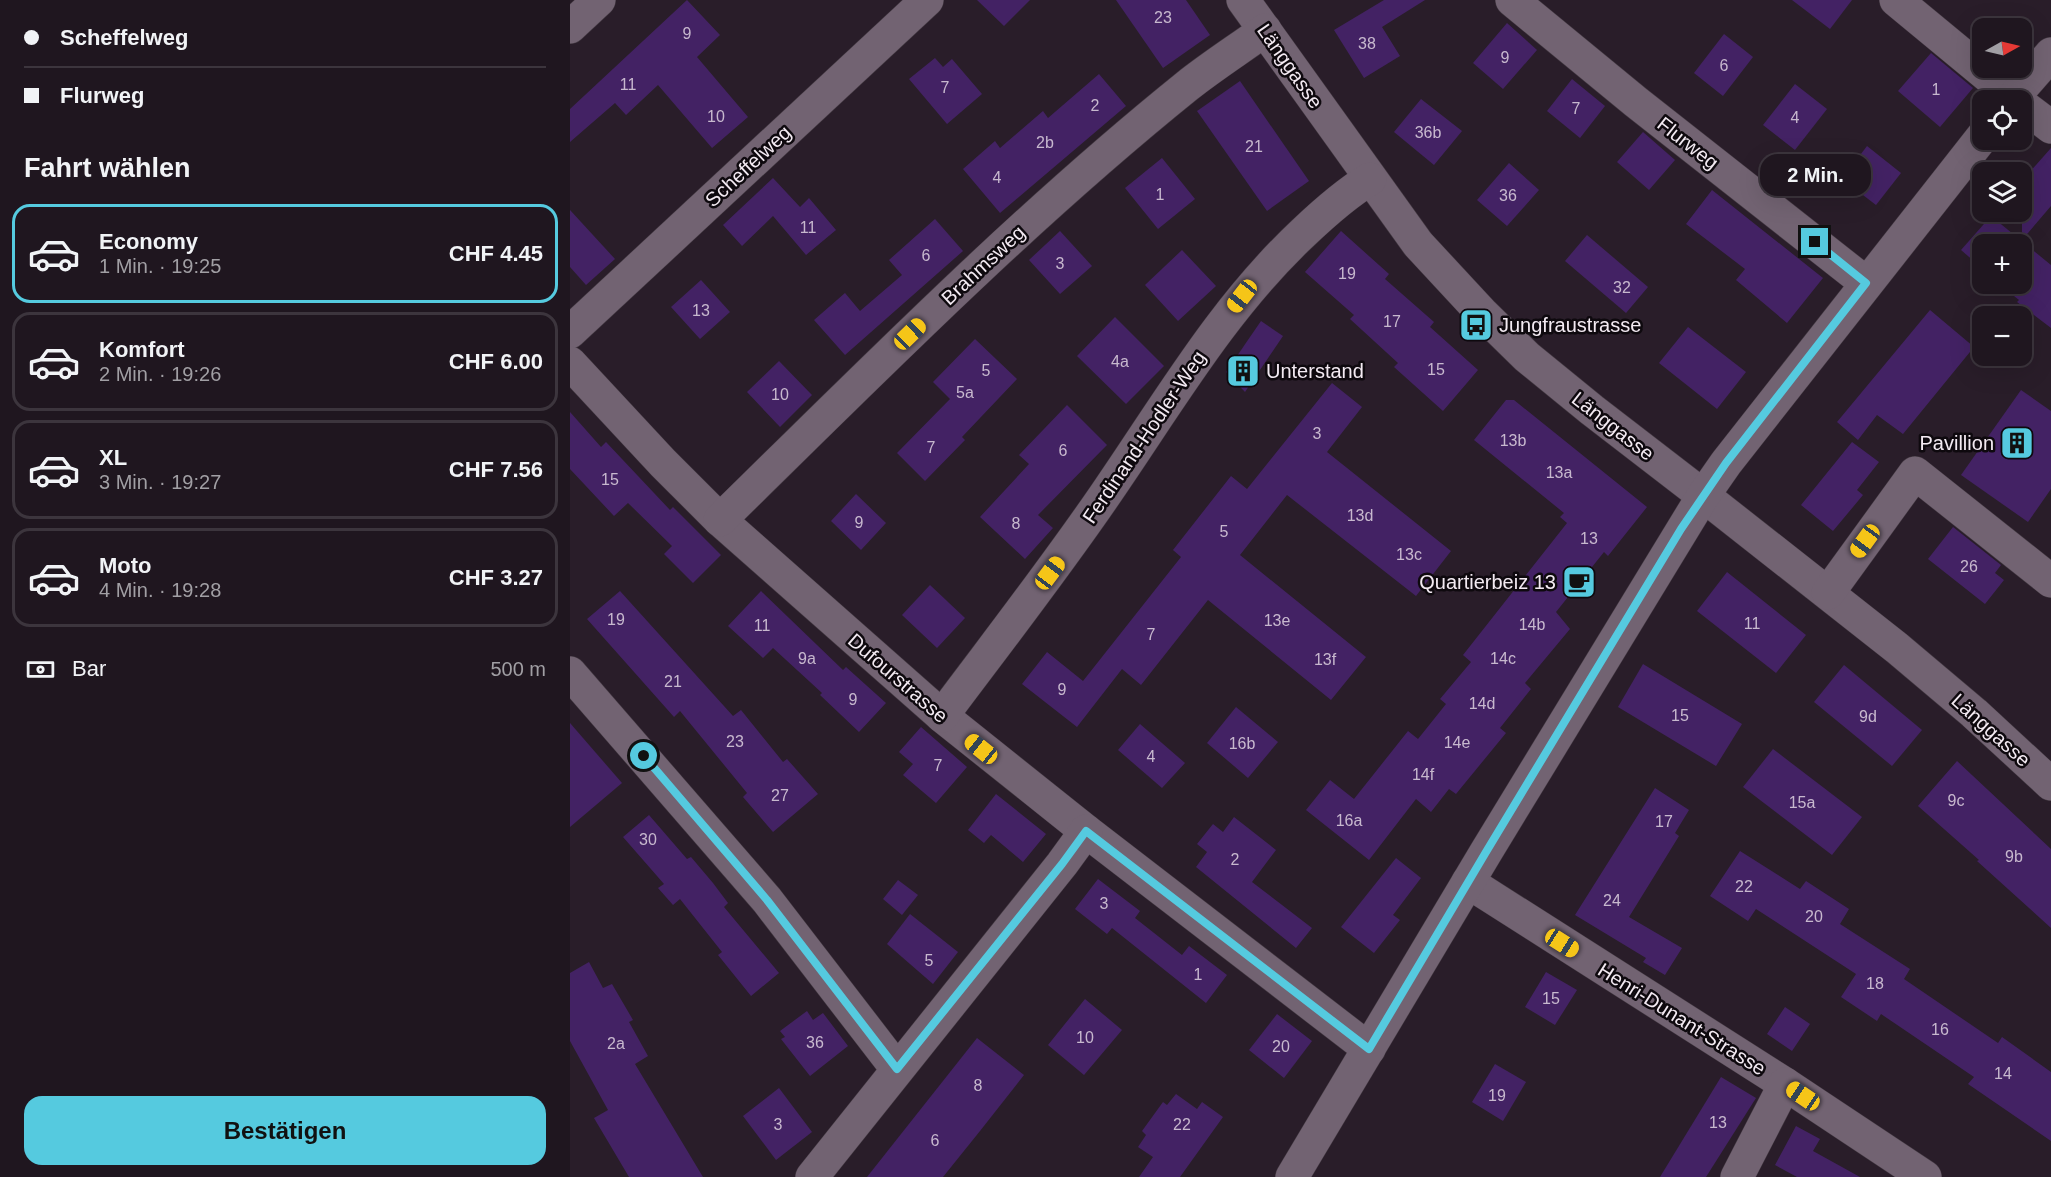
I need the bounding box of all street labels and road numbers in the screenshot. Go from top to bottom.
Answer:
street label: Länggasse [1253,20,1327,112]
street label: Flurweg [1653,112,1723,174]
street label: Scheffelweg [701,121,795,211]
street label: Brahmsweg [937,221,1029,309]
street label: Ferdinand-Hodler-Weg [1078,347,1210,527]
street label: Länggasse [1568,387,1658,465]
street label: Dufourstrasse [844,629,952,727]
street label: Länggasse [1947,689,2035,771]
street label: Henri-Dunant-Strasse [1594,958,1770,1080]

